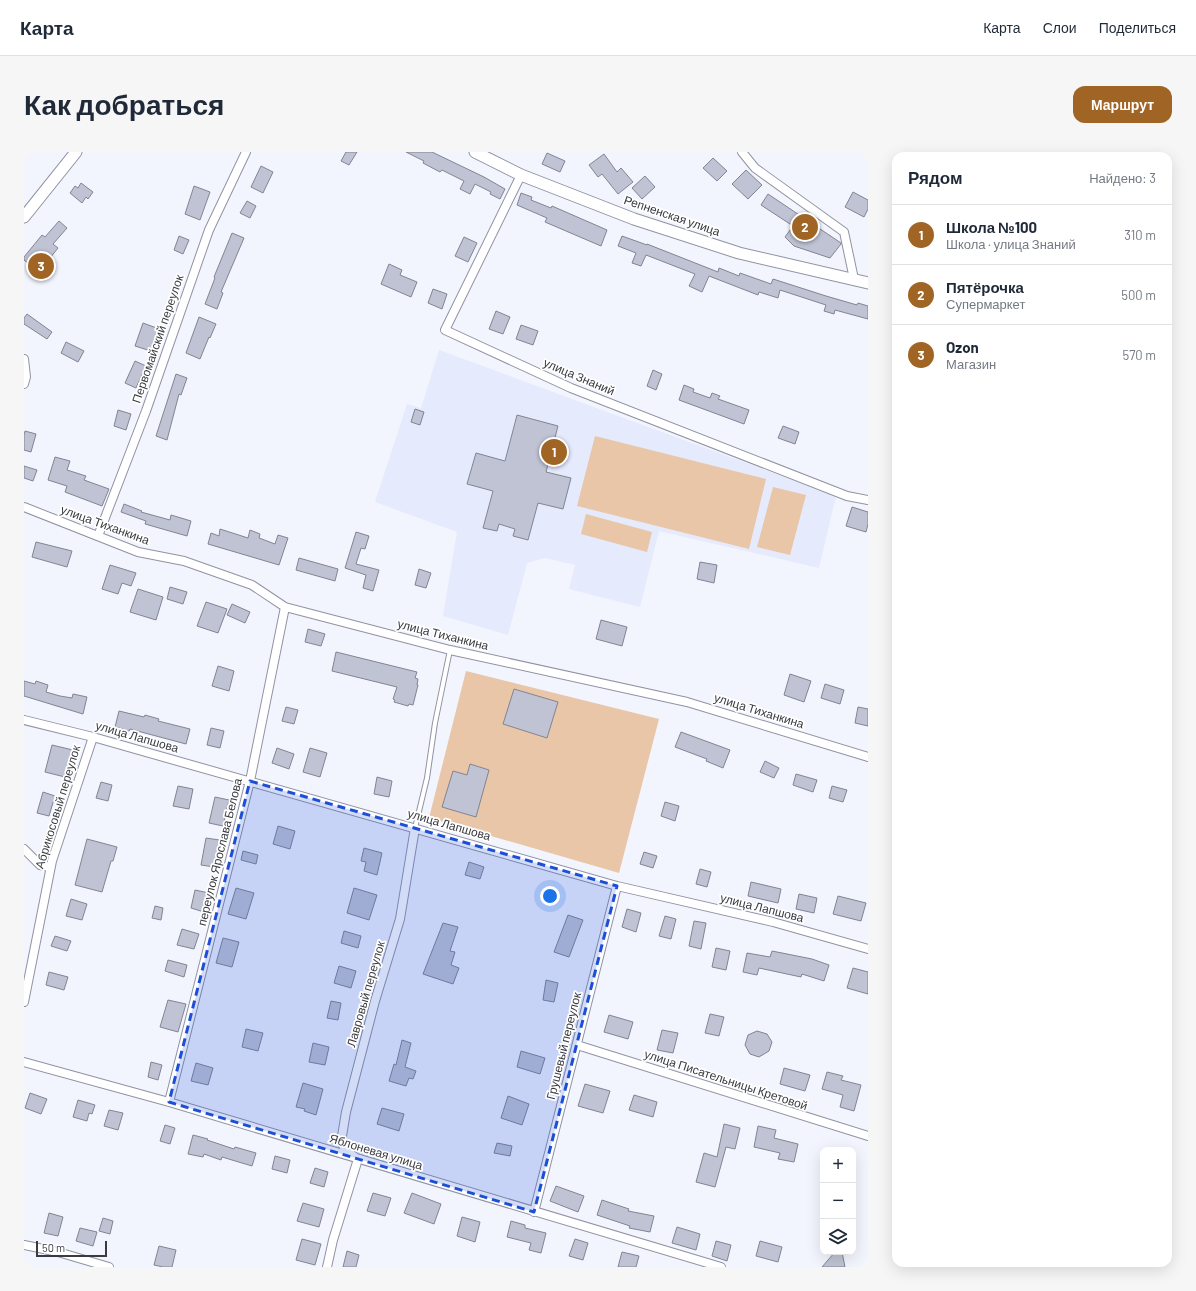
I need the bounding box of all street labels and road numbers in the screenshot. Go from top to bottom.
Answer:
street label: Репненская улица [622,192,722,239]
street label: Первомайский переулок [128,272,187,405]
street label: улица Знаний [541,355,617,398]
street label: улица Тиханкина [59,502,152,548]
street label: улица Тиханкина [396,616,491,653]
street label: улица Тиханкина [712,690,806,731]
street label: улица Лапшова [94,718,181,756]
street label: Абрикосовый переулок [32,743,84,870]
street label: переулок Ярослава Белова [194,776,245,927]
street label: улица Лапшова [406,806,493,844]
street label: улица Лапшова [719,890,806,925]
street label: Лавровый переулок [343,938,388,1049]
street label: Грушевый переулок [543,990,584,1101]
street label: улица Писательницы Кретовой [643,1046,810,1113]
street label: Яблоневая улица [328,1130,425,1173]

